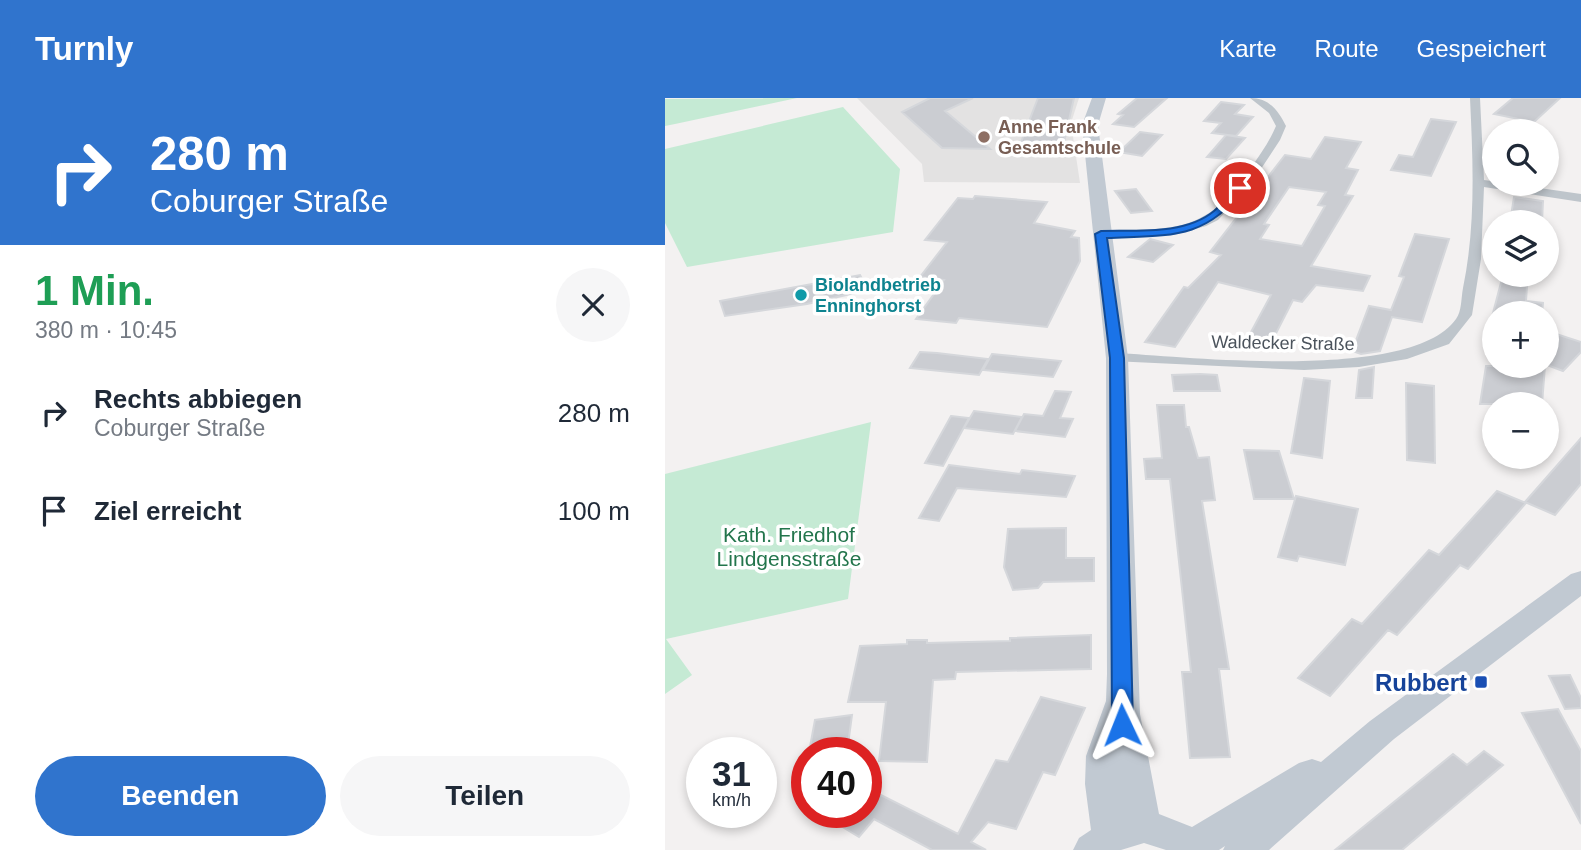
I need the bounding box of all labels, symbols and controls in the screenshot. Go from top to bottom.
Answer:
text: Turnly [35,30,133,67]
text: Karte [1219,35,1277,62]
text: Route [1315,35,1379,62]
text: Gespeichert [1417,35,1546,62]
place label: Anne Frank Gesamtschule [998,117,1121,158]
map controls [1482,119,1559,469]
button: search [1482,119,1559,196]
icon: right [35,126,126,217]
text: 280 m [150,126,289,180]
marker: Anne Frank Gesamtschule [976,129,992,145]
pin [1210,158,1270,218]
icon: arrive [1221,169,1259,207]
text: Coburger Straße [150,183,388,219]
button: layers [1482,210,1559,287]
text: 1 Min. [35,267,154,314]
button: close [556,268,630,342]
place label: Biolandbetrieb Enninghorst [815,275,941,316]
marker: Biolandbetrieb Enninghorst [793,287,809,303]
button: + [1482,301,1559,378]
text: 380 m · 10:45 [35,317,177,343]
street label: Waldecker Straße [1211,332,1355,354]
text: Rechts abbiegen [94,384,302,414]
button: − [1482,392,1559,469]
icon: right [35,394,73,432]
text: 280 m [558,398,630,428]
text: Coburger Straße [94,415,265,441]
icon: arrive [35,492,73,530]
text: Ziel erreicht [94,496,241,526]
text: 100 m [558,496,630,526]
park label: Kath. Friedhof Lindgensstraße [717,523,861,570]
place label: Rubbert [1375,669,1467,696]
marker: Rubbert [1473,674,1489,690]
position arrow [1085,688,1159,762]
speed limit sign: 40 [791,737,882,828]
text: 31 [712,754,751,793]
button: Beenden [35,756,326,836]
button: Teilen [340,756,630,836]
text: km/h [712,790,751,810]

